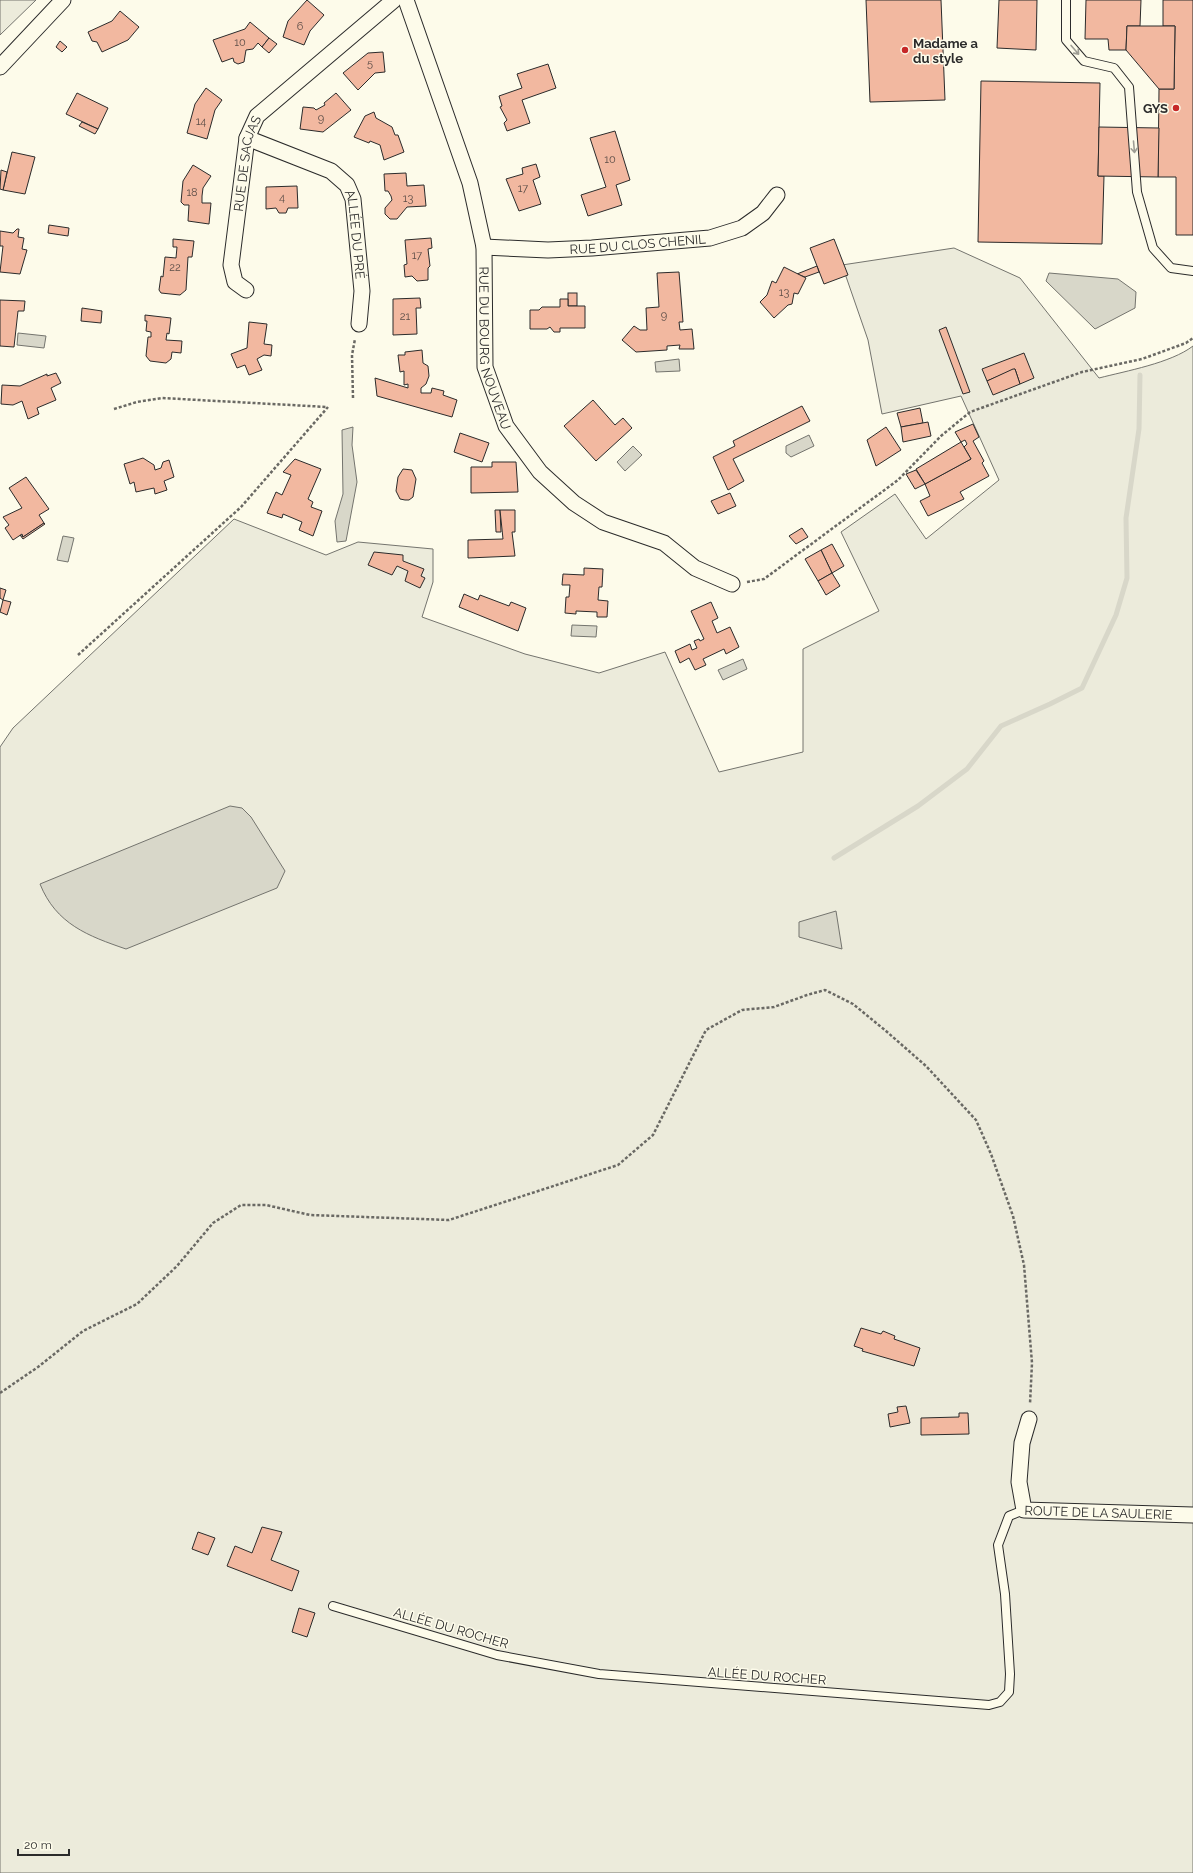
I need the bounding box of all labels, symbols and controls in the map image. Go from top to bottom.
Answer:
house number: 6 [297,20,304,33]
house number: 10 [234,36,246,49]
place label: Madame a du style [913,36,978,66]
marker: Madame a du style [900,45,910,55]
one-way arrow [1070,45,1079,55]
house number: 5 [367,57,373,70]
place label: GYS [1143,101,1168,116]
marker: GYS [1171,103,1181,113]
house number: 9 [318,112,324,125]
street label: RUE DE SACJAS [230,113,264,212]
house number: 14 [196,115,206,128]
one-way arrow [1130,140,1137,153]
house number: 10 [604,153,616,166]
house number: 17 [518,182,528,195]
house number: 18 [186,186,198,199]
street label: ALLÉE DU PRÉ [342,187,368,280]
house number: 4 [279,191,285,204]
house number: 13 [403,192,413,205]
street label: RUE DU CLOS CHENIL [569,231,707,257]
house number: 17 [412,249,422,262]
house number: 22 [169,261,181,274]
street label: RUE DU BOURG NOUVEAU [477,267,514,431]
house number: 13 [779,286,789,299]
house number: 9 [661,309,667,322]
house number: 21 [400,310,411,323]
street label: ROUTE DE LA SAULERIE [1024,1503,1173,1522]
street label: ALLÉE DU ROCHER [392,1604,510,1652]
street label: ALLÉE DU ROCHER [707,1664,827,1688]
scale bar [18,1831,69,1857]
text: 20 m [24,1838,52,1852]

